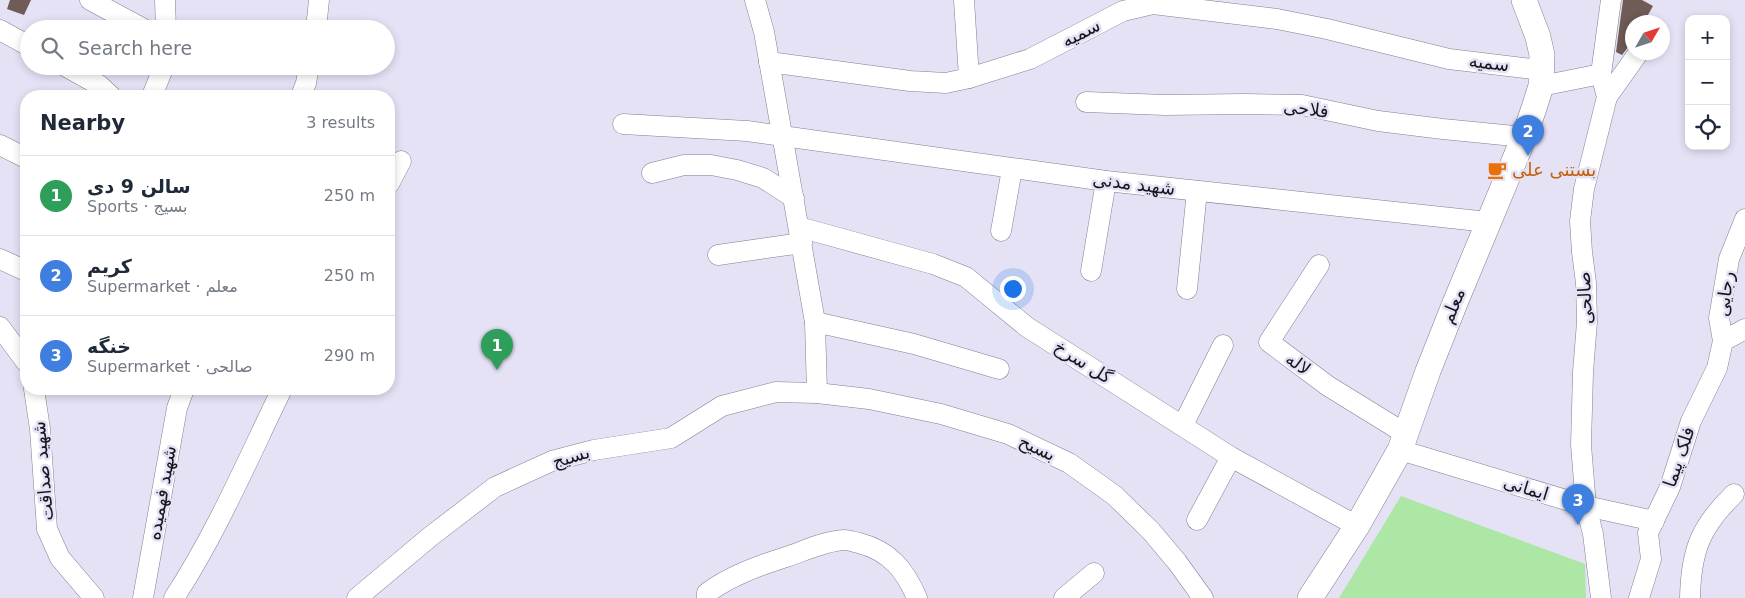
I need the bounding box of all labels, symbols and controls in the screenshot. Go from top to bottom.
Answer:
street label: سمیه [1058,14,1104,51]
north arrow [1625,15,1670,60]
map controls [1685,15,1730,150]
button: + [1685,15,1730,60]
search box [20,20,395,75]
icon: search [38,34,66,62]
text: Search here [78,37,192,59]
street label: سمیه [1468,50,1510,75]
button: − [1685,60,1730,105]
street label: فلاحی [1282,95,1330,122]
button: locate [1685,105,1730,150]
text: Nearby [40,111,125,135]
text: 3 results [306,113,375,132]
pin: 2 [1512,115,1544,156]
cafe icon: بستنی علی [1486,159,1508,181]
place label: بستنی علی [1512,159,1596,180]
street label: شهید مدنی [1091,168,1177,200]
text: سالن 9 دی [87,175,191,197]
text: 1 [50,186,62,205]
text: 250 m [324,186,375,205]
text: Sports · بسیج [87,197,187,216]
text: کریم [87,255,132,277]
text: 2 [50,266,62,285]
text: 250 m [324,266,375,285]
street label: رجایی [1711,270,1738,318]
street label: صالحی [1573,271,1596,325]
your location [1000,276,1026,302]
text: Supermarket · معلم [87,277,238,296]
street label: معلم [1436,285,1470,327]
pin: 1 [481,329,513,370]
text: خنگه [87,335,131,357]
street label: گل سرخ [1050,336,1117,389]
text: 3 [50,346,62,365]
text: 290 m [324,346,375,365]
street label: لاله [1282,348,1315,380]
text: Supermarket · صالحی [87,357,253,376]
street label: شهید صداقت [28,420,58,522]
street label: فلک پیما [1658,424,1700,490]
street label: بسیح [1015,430,1059,466]
street label: بسیج [550,441,592,473]
street label: شهید فهمیده [143,444,181,542]
street label: ایمانی [1501,471,1551,504]
pin: 3 [1562,484,1594,525]

